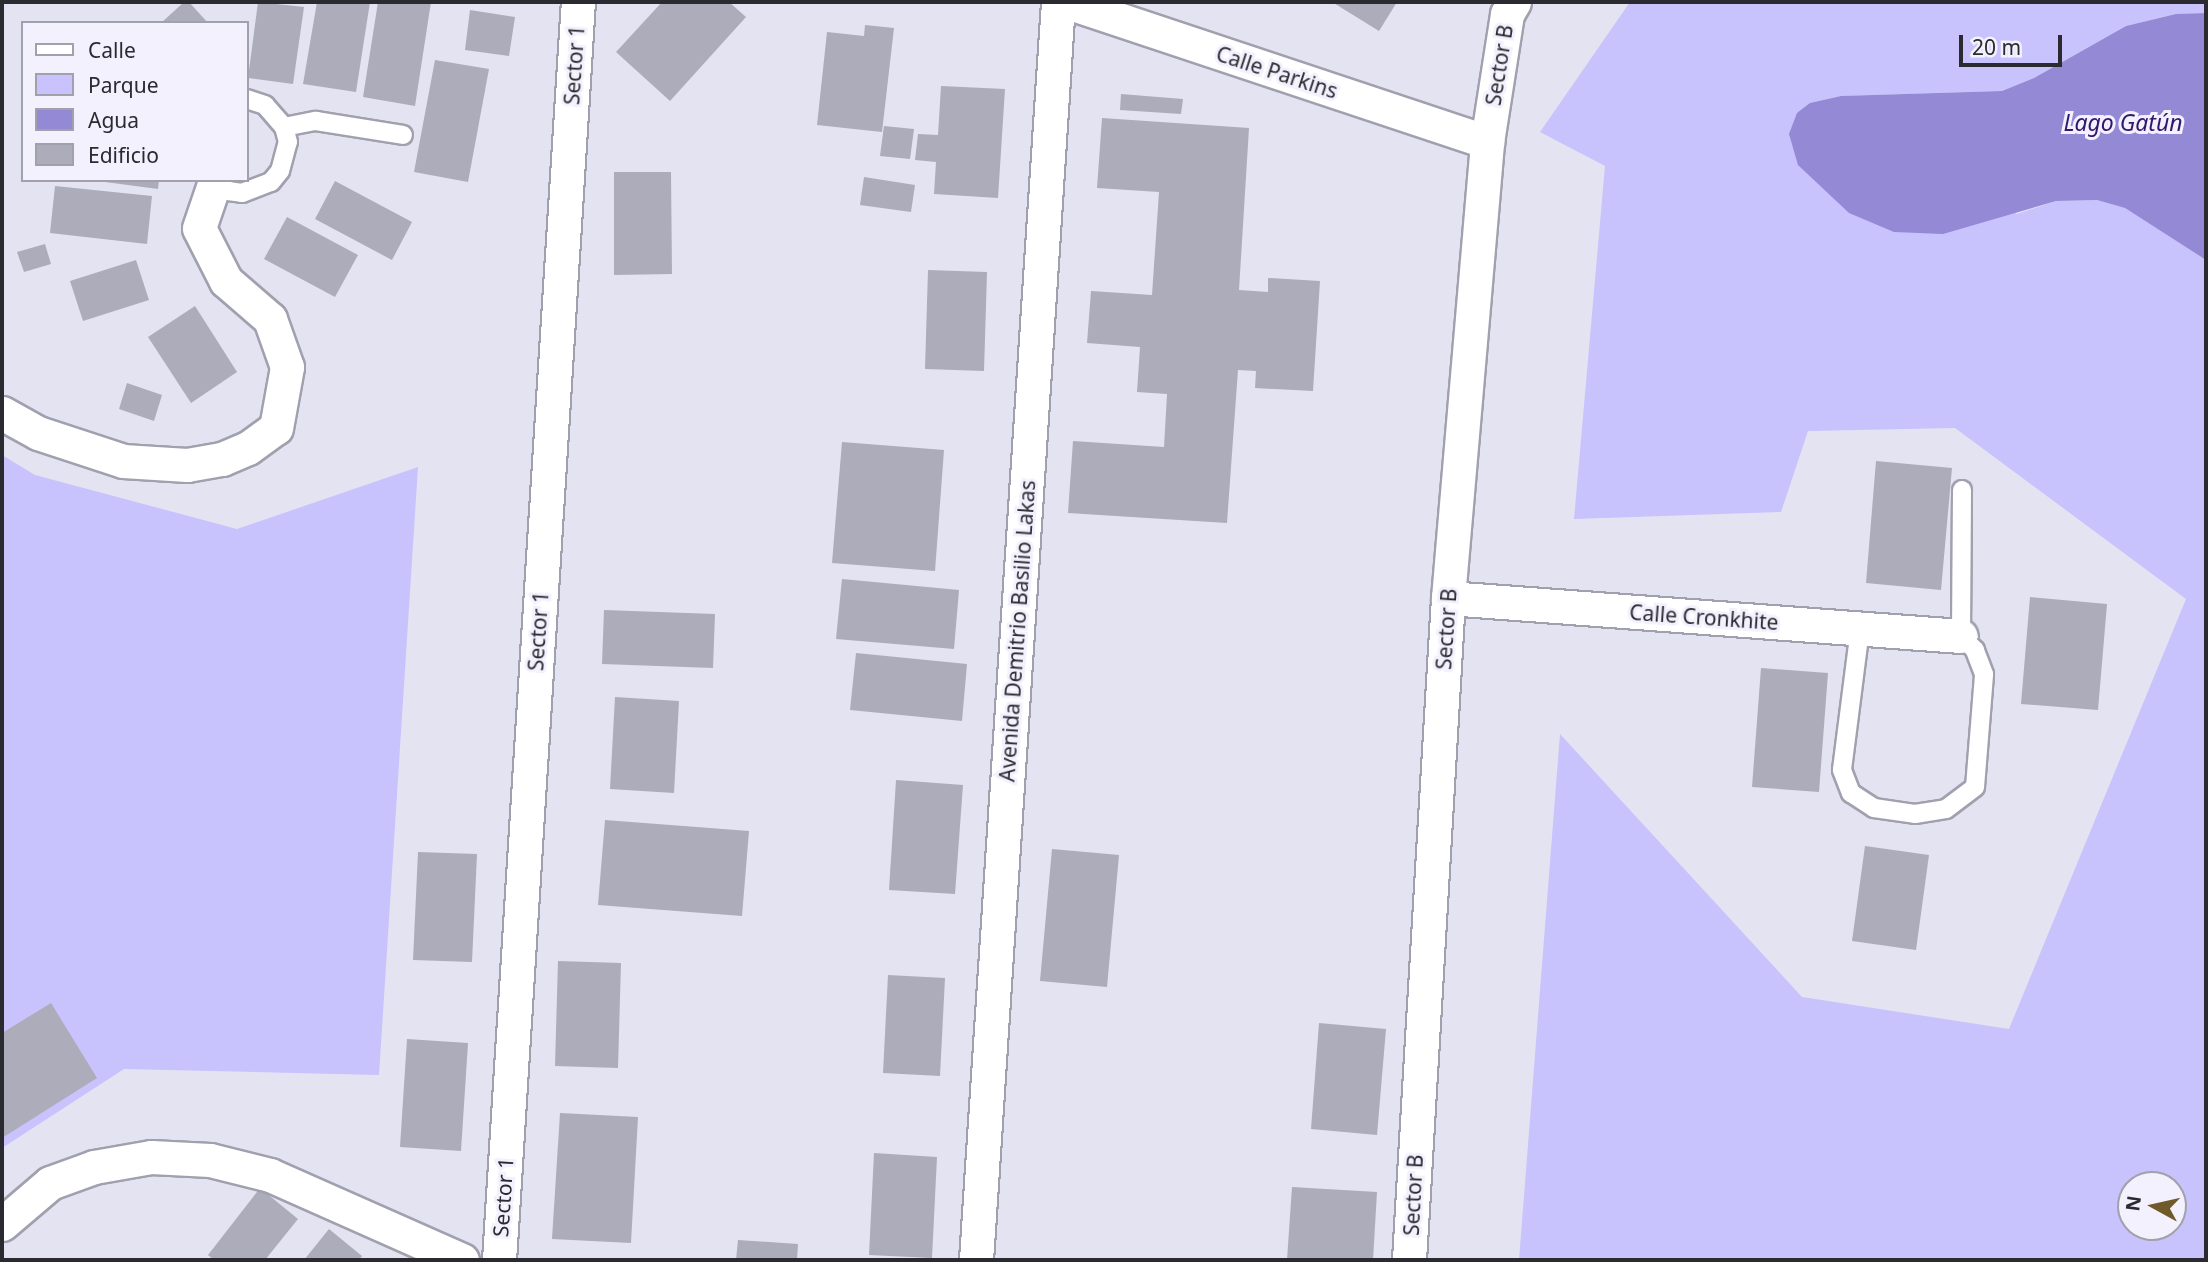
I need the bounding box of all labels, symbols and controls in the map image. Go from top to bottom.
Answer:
legend [21,21,248,182]
scale bar [1963,21,2066,65]
street label: Sector B [1480,23,1518,107]
street label: Sector 1 [559,24,589,106]
text: 20 m [1972,33,2021,61]
text: Calle [88,36,136,64]
street label: Calle Parkins [1213,41,1341,103]
text: Parque [88,71,158,99]
text: Agua [88,106,139,134]
water label: Lago Gatún [2063,108,2183,136]
text: Edificio [88,141,159,169]
street label: Avenida Demitrio Basilio Lakas [994,479,1040,783]
street label: Sector B [1431,587,1461,671]
street label: Sector 1 [523,590,553,672]
street label: Calle Cronkhite [1629,599,1779,635]
street label: Sector B [1398,1154,1428,1236]
street label: Sector 1 [488,1156,518,1238]
north arrow [2117,1171,2187,1241]
text: N [2119,1194,2147,1213]

